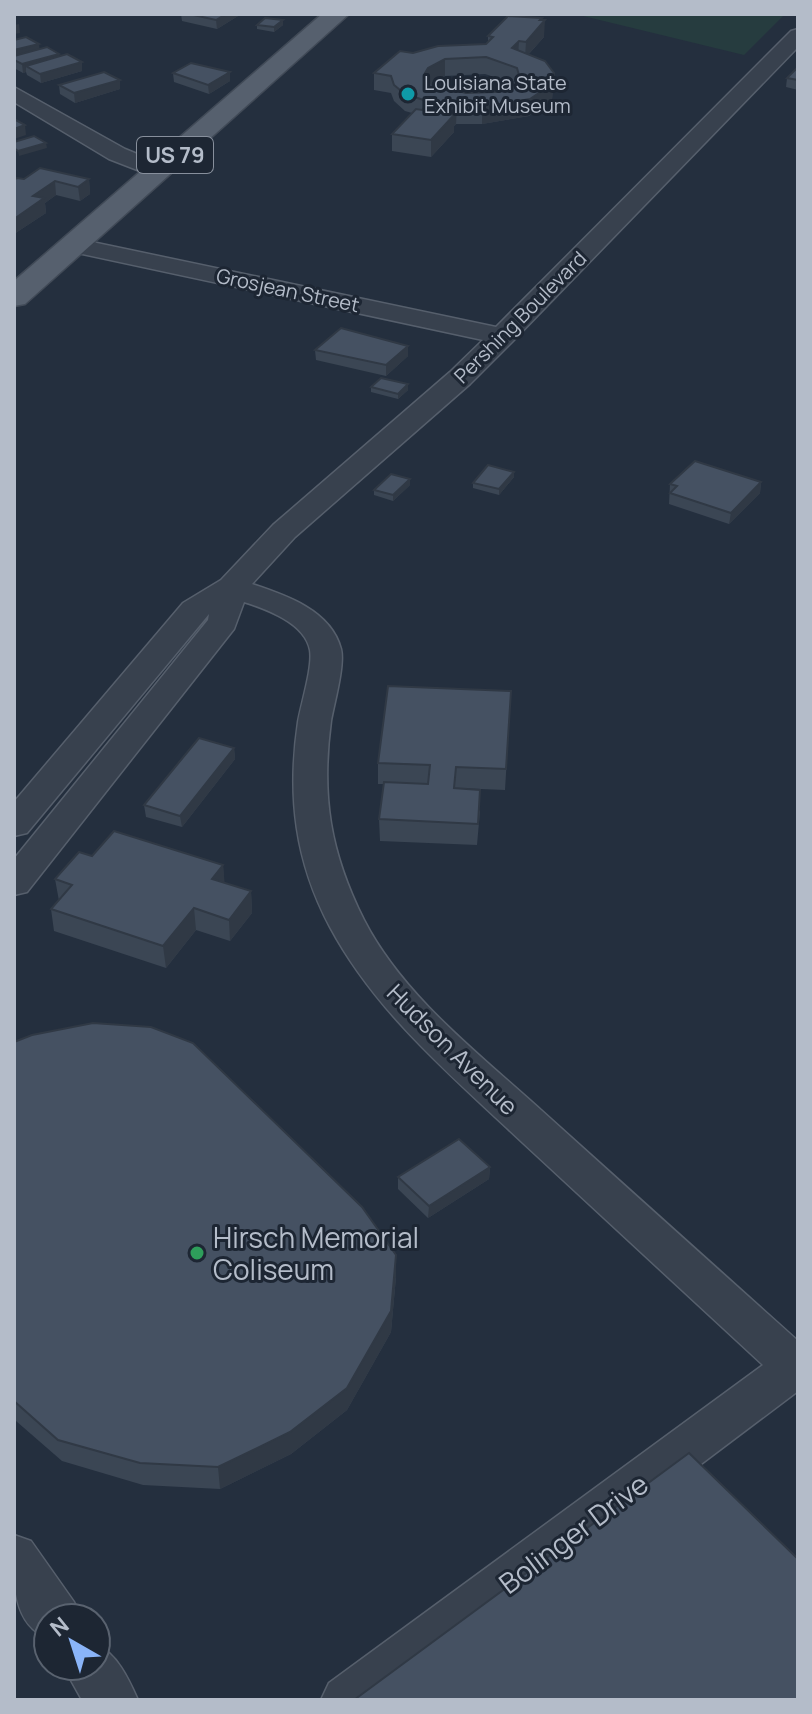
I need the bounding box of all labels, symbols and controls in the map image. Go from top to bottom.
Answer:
place label: Louisiana State Exhibit Museum [424,69,571,119]
marker: Louisiana State Exhibit Museum [399,85,417,103]
road number: US 79 [137,137,213,173]
street label: Pershing Boulevard [448,245,592,389]
street label: Grosjean Street [214,262,362,318]
street label: Hudson Avenue [380,976,526,1122]
place label: Hirsch Memorial Coliseum [213,1218,419,1288]
marker: Hirsch Memorial Coliseum [188,1244,206,1262]
street label: Bolinger Drive [491,1464,655,1602]
north arrow [32,1602,112,1682]
text: N [44,1610,75,1643]

